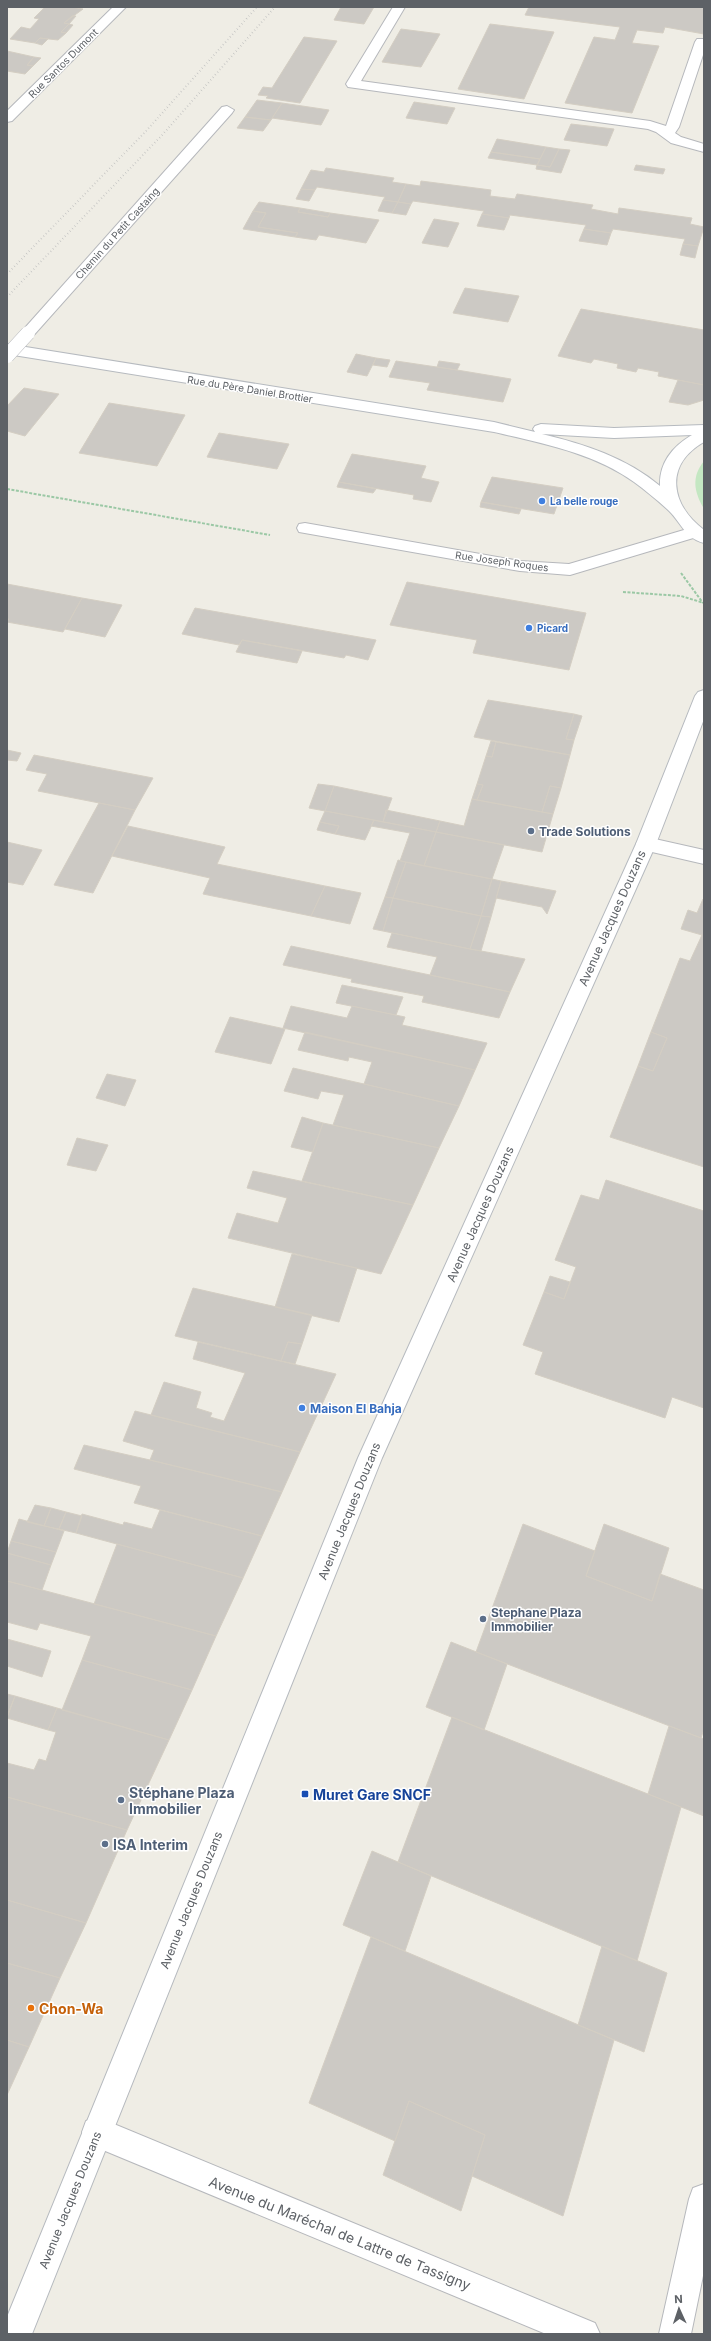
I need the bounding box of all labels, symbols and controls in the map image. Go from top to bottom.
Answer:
street label: Rue Santos Dumont [26,25,101,100]
street label: Chemin du Petit Castaing [73,185,161,281]
street label: Rue du Père Daniel Brottier [186,373,314,405]
place label: La belle rouge [550,495,618,508]
marker: La belle rouge [537,496,547,506]
street label: Rue Joseph Roques [455,549,549,573]
place label: Picard [537,622,568,634]
marker: Picard [524,623,534,633]
place label: Trade Solutions [539,824,631,839]
marker: Trade Solutions [526,826,536,836]
street label: Avenue Jacques Douzans [575,848,649,988]
street label: Avenue Jacques Douzans [443,1144,517,1284]
place label: Maison El Bahja [310,1401,402,1416]
marker: Maison El Bahja [297,1403,307,1413]
street label: Avenue Jacques Douzans [315,1440,383,1582]
place label: Stephane Plaza Immobilier [491,1605,582,1634]
marker: Stephane Plaza Immobilier [478,1614,488,1624]
place label: Stéphane Plaza Immobilier [129,1784,235,1817]
place label: Muret Gare SNCF [313,1786,431,1803]
marker: Muret Gare SNCF [300,1789,310,1799]
marker: Stéphane Plaza Immobilier [116,1795,126,1805]
street label: Avenue Jacques Douzans [157,1829,225,1971]
place label: ISA Interim [113,1836,188,1853]
marker: ISA Interim [100,1839,110,1849]
place label: Chon-Wa [39,2000,103,2017]
marker: Chon-Wa [26,2003,36,2013]
street label: Avenue Jacques Douzans [36,2129,104,2271]
street label: Avenue du Maréchal de Lattre de Tassigny [207,2173,473,2294]
north arrow [659,2289,699,2329]
text: N [674,2292,683,2306]

